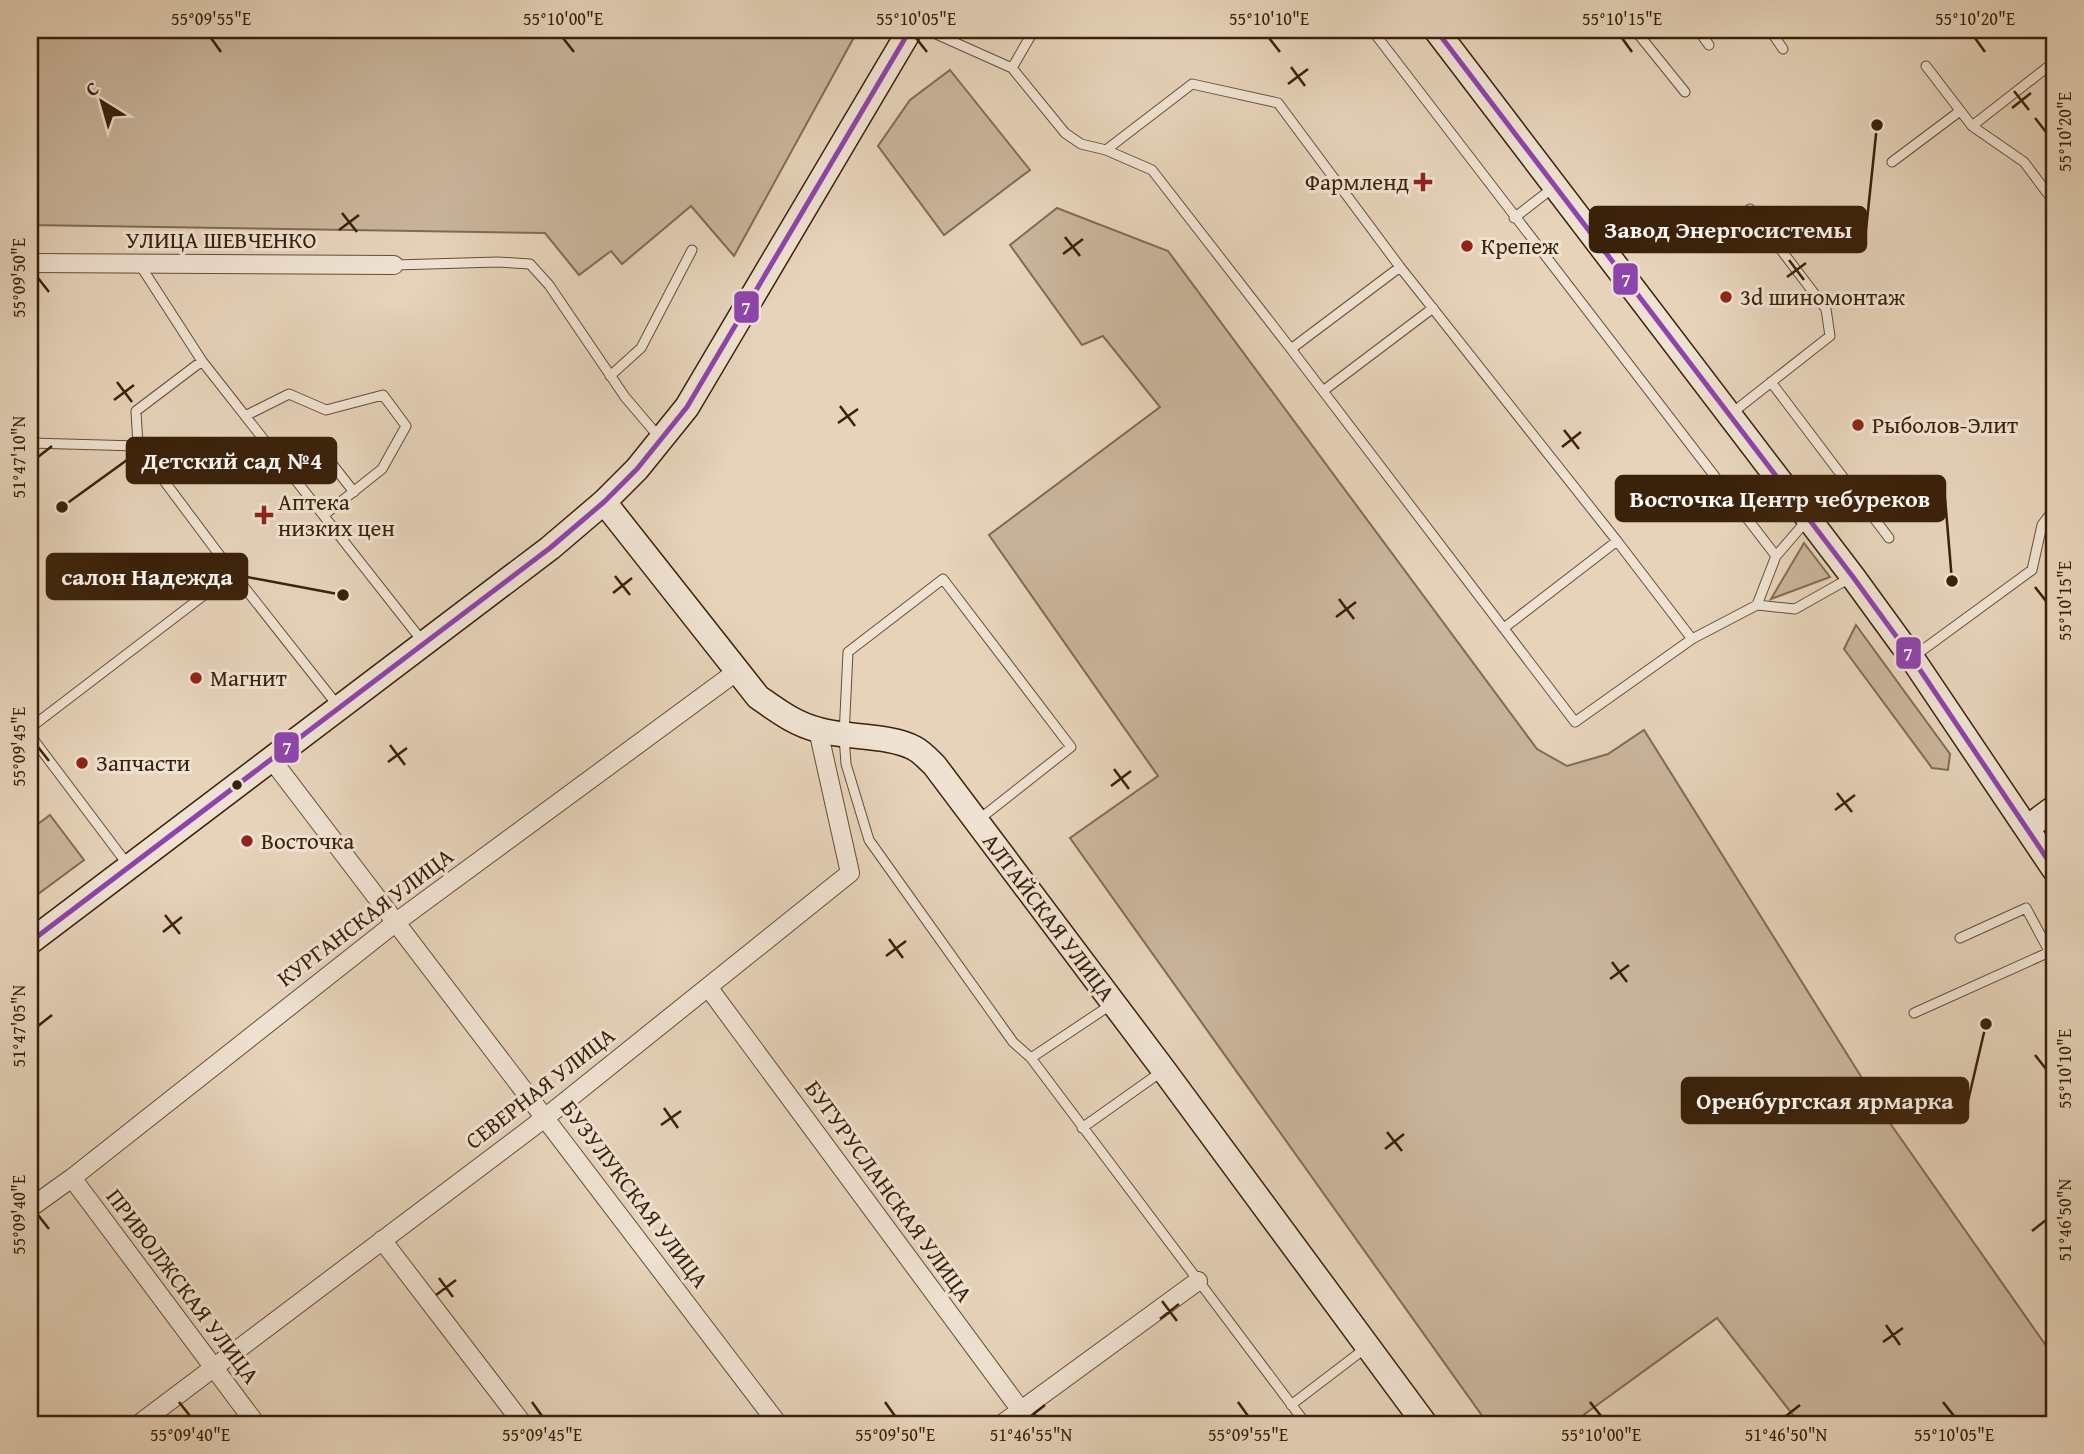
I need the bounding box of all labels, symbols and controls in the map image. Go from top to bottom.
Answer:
text: 55°09'55"E [171,5,251,32]
text: 55°10'00"E [523,5,603,32]
text: 55°10'05"E [876,5,956,32]
text: 55°10'10"E [1229,5,1309,32]
text: 55°10'15"E [1582,5,1662,32]
text: 55°10'20"E [1935,5,2015,32]
north arrow [66,66,136,136]
text: С [79,74,105,103]
text: 55°10'20"E [2051,92,2078,172]
place label: Фармленд [1305,165,1409,198]
marker: Фармленд [1415,174,1431,190]
callout: Завод Энергосистемы [1590,207,1866,252]
text: Завод Энергосистемы [1604,212,1852,247]
street label: УЛИЦА ШЕВЧЕНКО [126,223,316,256]
place label: Крепеж [1481,229,1559,262]
text: 55°09'50"E [5,238,32,318]
marker: Крепеж [1459,238,1475,254]
line badge: 7 [1612,262,1639,296]
text: 7 [1621,265,1631,293]
place label: 3d шиномонтаж [1740,280,1905,313]
marker: 3d шиномонтаж [1718,289,1734,305]
line badge: 7 [733,290,760,324]
text: 7 [741,293,751,321]
place label: Рыболов-Элит [1872,408,2018,441]
text: 51°47'10"N [5,415,32,498]
marker: Рыболов-Элит [1850,417,1866,433]
callout: Детский сад №4 [127,438,336,483]
text: Детский сад №4 [141,443,322,478]
callout: Восточка Центр чебуреков [1616,476,1945,521]
text: Восточка Центр чебуреков [1630,481,1930,516]
place label: Аптека низких цен [278,485,395,544]
marker: Аптека низких цен [256,507,272,523]
callout: салон Надежда [47,554,247,599]
text: салон Надежда [61,559,234,594]
text: 55°10'15"E [2051,561,2078,641]
line badge: 7 [1895,636,1922,670]
text: 7 [1903,639,1913,667]
place label: Магнит [210,661,287,694]
marker: Магнит [188,670,204,686]
text: 55°09'45"E [5,707,32,787]
line badge: 7 [273,731,300,764]
text: 7 [282,733,292,761]
place label: Запчасти [96,746,190,779]
marker: Запчасти [74,755,90,771]
unlabelled marker [230,778,244,792]
place label: Восточка [261,824,354,857]
street label: АЛТАЙСКАЯ УЛИЦА [975,826,1124,1008]
marker: Восточка [239,833,255,849]
street label: КУРГАНСКАЯ УЛИЦА [270,839,460,994]
text: 51°47'05"N [5,984,32,1067]
street label: СЕВЕРНАЯ УЛИЦА [458,1019,622,1157]
text: 55°10'10"E [2051,1029,2078,1109]
street label: БУГУРУСЛАНСКАЯ УЛИЦА [798,1073,981,1308]
callout: Оренбургская ярмарка [1682,1078,1968,1123]
text: Оренбургская ярмарка [1696,1083,1954,1118]
street label: БУЗУЛУКСКАЯ УЛИЦА [554,1093,717,1295]
text: 55°09'40"E [5,1175,32,1255]
text: 51°46'50"N [2051,1178,2078,1261]
street label: ПРИВОЛЖСКАЯ УЛИЦА [99,1181,268,1390]
text: 55°09'40"E [150,1421,230,1448]
text: 55°09'45"E [502,1421,582,1448]
text: 55°09'50"E [855,1421,935,1448]
text: 51°46'55"N [990,1421,1073,1448]
text: 55°09'55"E [1208,1421,1288,1448]
text: 55°10'00"E [1561,1421,1641,1448]
text: 51°46'50"N [1745,1421,1828,1448]
text: 55°10'05"E [1914,1421,1994,1448]

